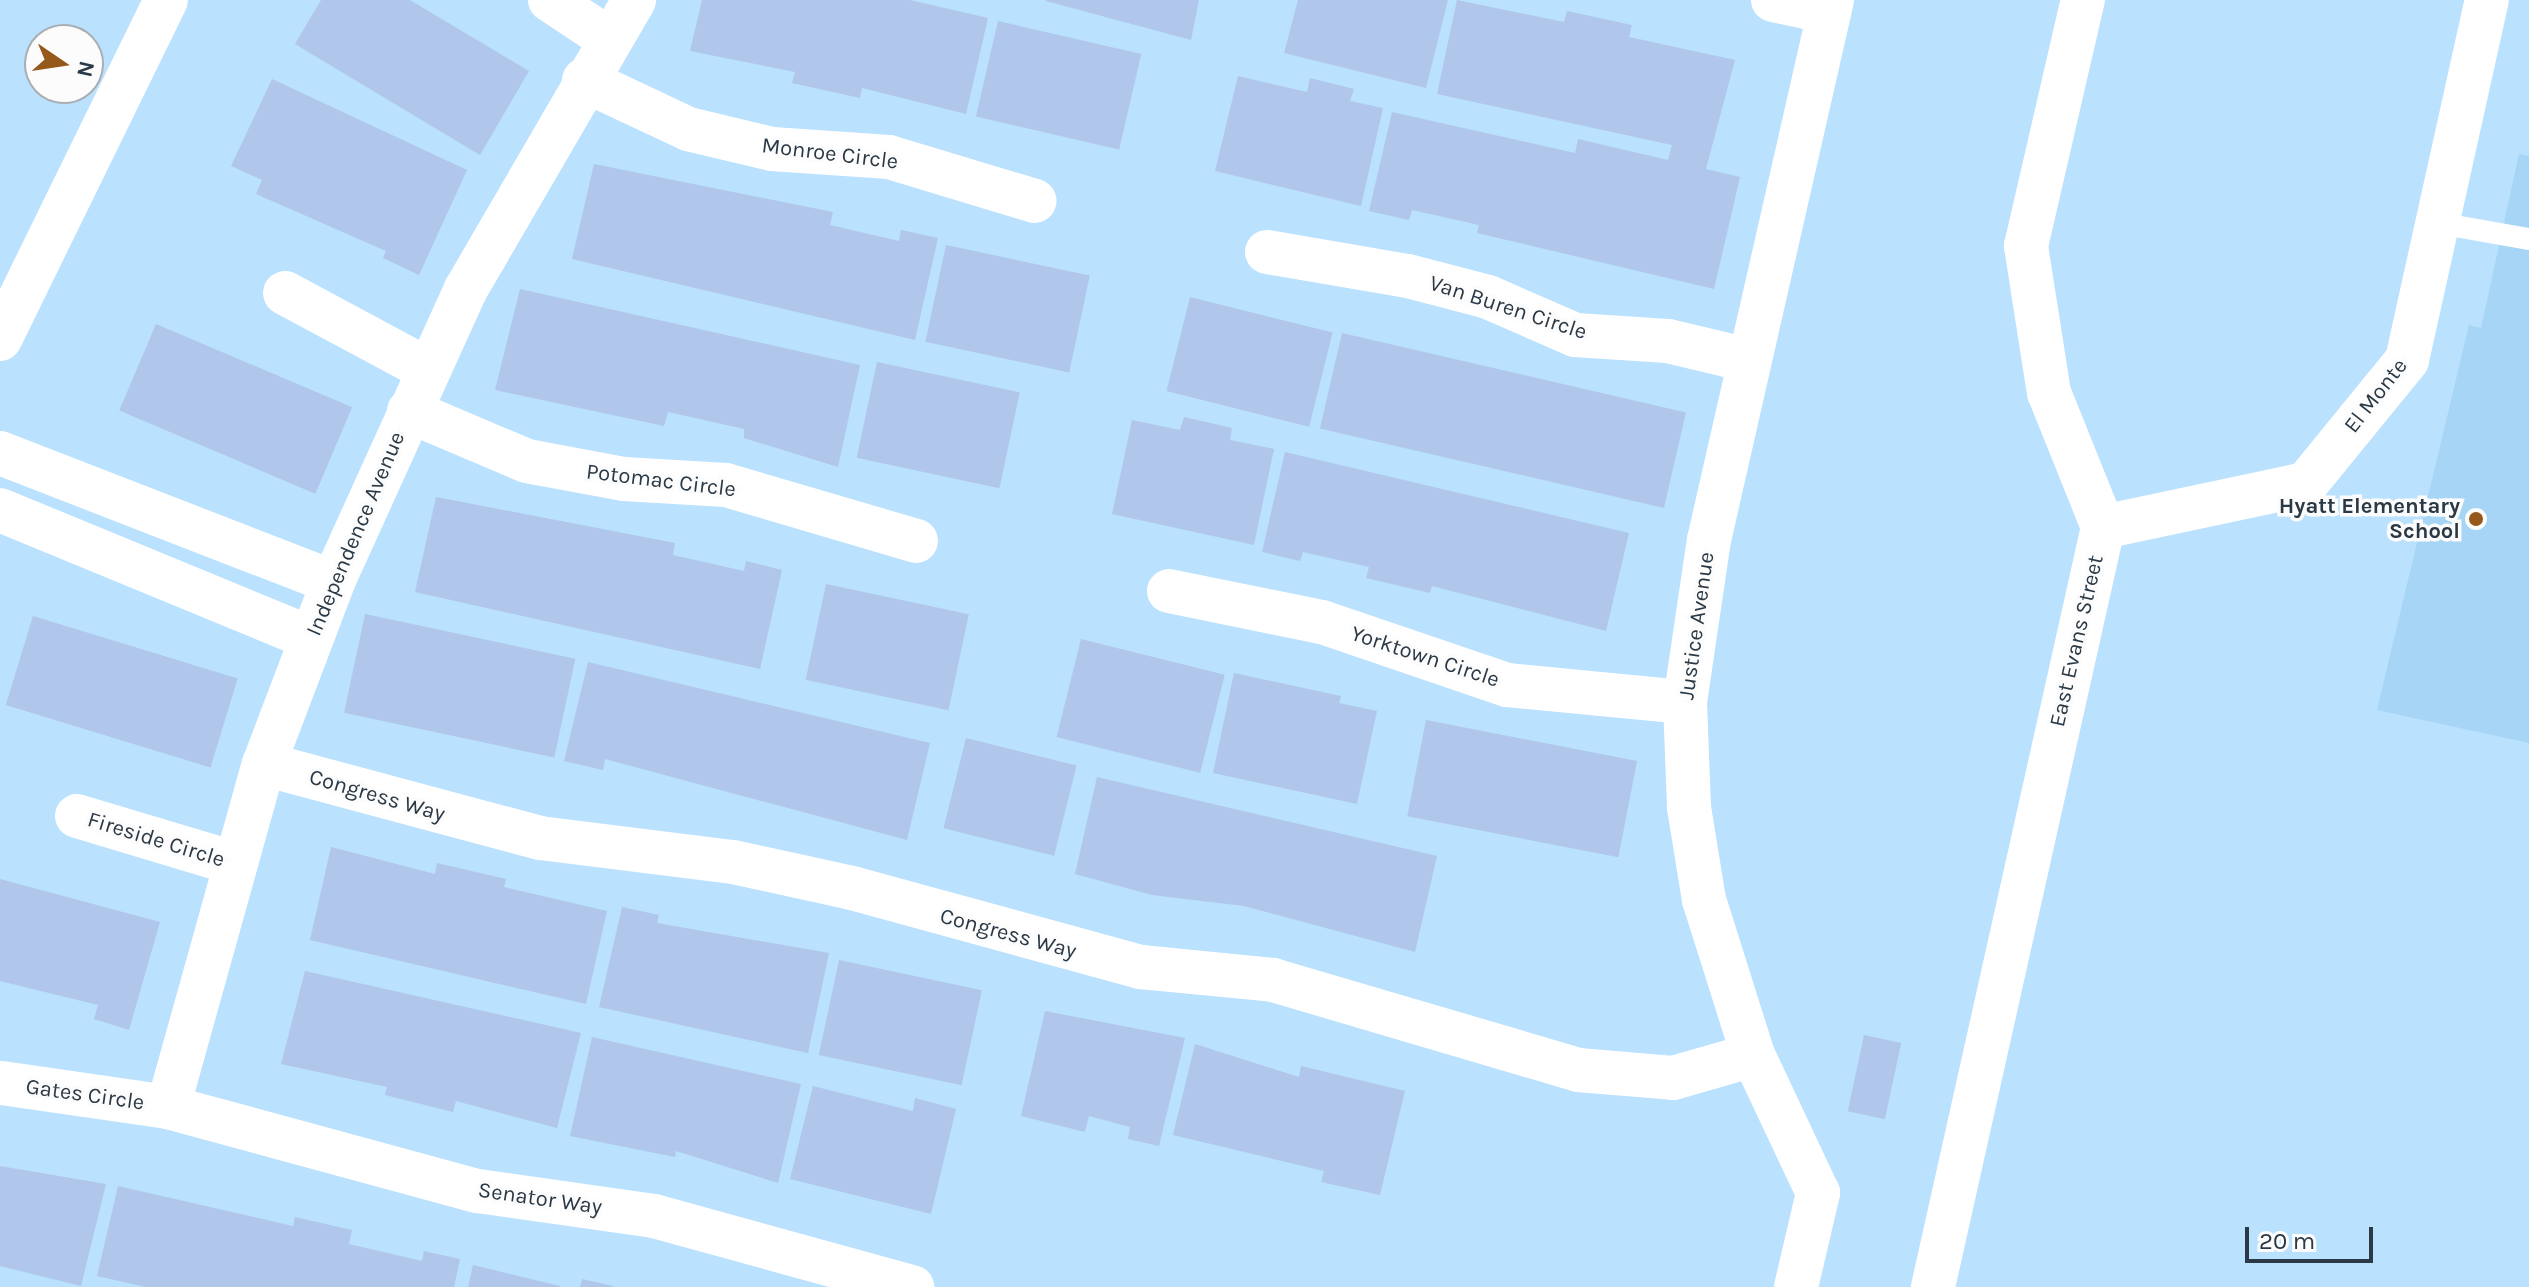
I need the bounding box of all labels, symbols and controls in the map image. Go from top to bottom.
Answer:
north arrow [24,24,104,104]
text: N [71,58,100,80]
street label: Monroe Circle [760,133,900,175]
street label: Van Buren Circle [1426,270,1590,346]
street label: El Monte [2339,353,2413,439]
street label: Independence Avenue [301,428,411,640]
street label: Potomac Circle [585,459,737,503]
place label: Hyatt Elementary School [2279,493,2460,544]
marker: Hyatt Elementary School [2467,510,2485,528]
street label: Justice Avenue [1674,550,1720,702]
street label: East Evans Street [2044,553,2110,729]
street label: Yorktown Circle [1347,621,1503,693]
street label: Congress Way [306,764,448,828]
street label: Fireside Circle [84,807,228,873]
street label: Congress Way [937,903,1079,965]
street label: Gates Circle [24,1074,146,1116]
street label: Senator Way [476,1177,604,1221]
scale bar [2249,1211,2377,1261]
text: 20 m [2259,1227,2315,1255]

